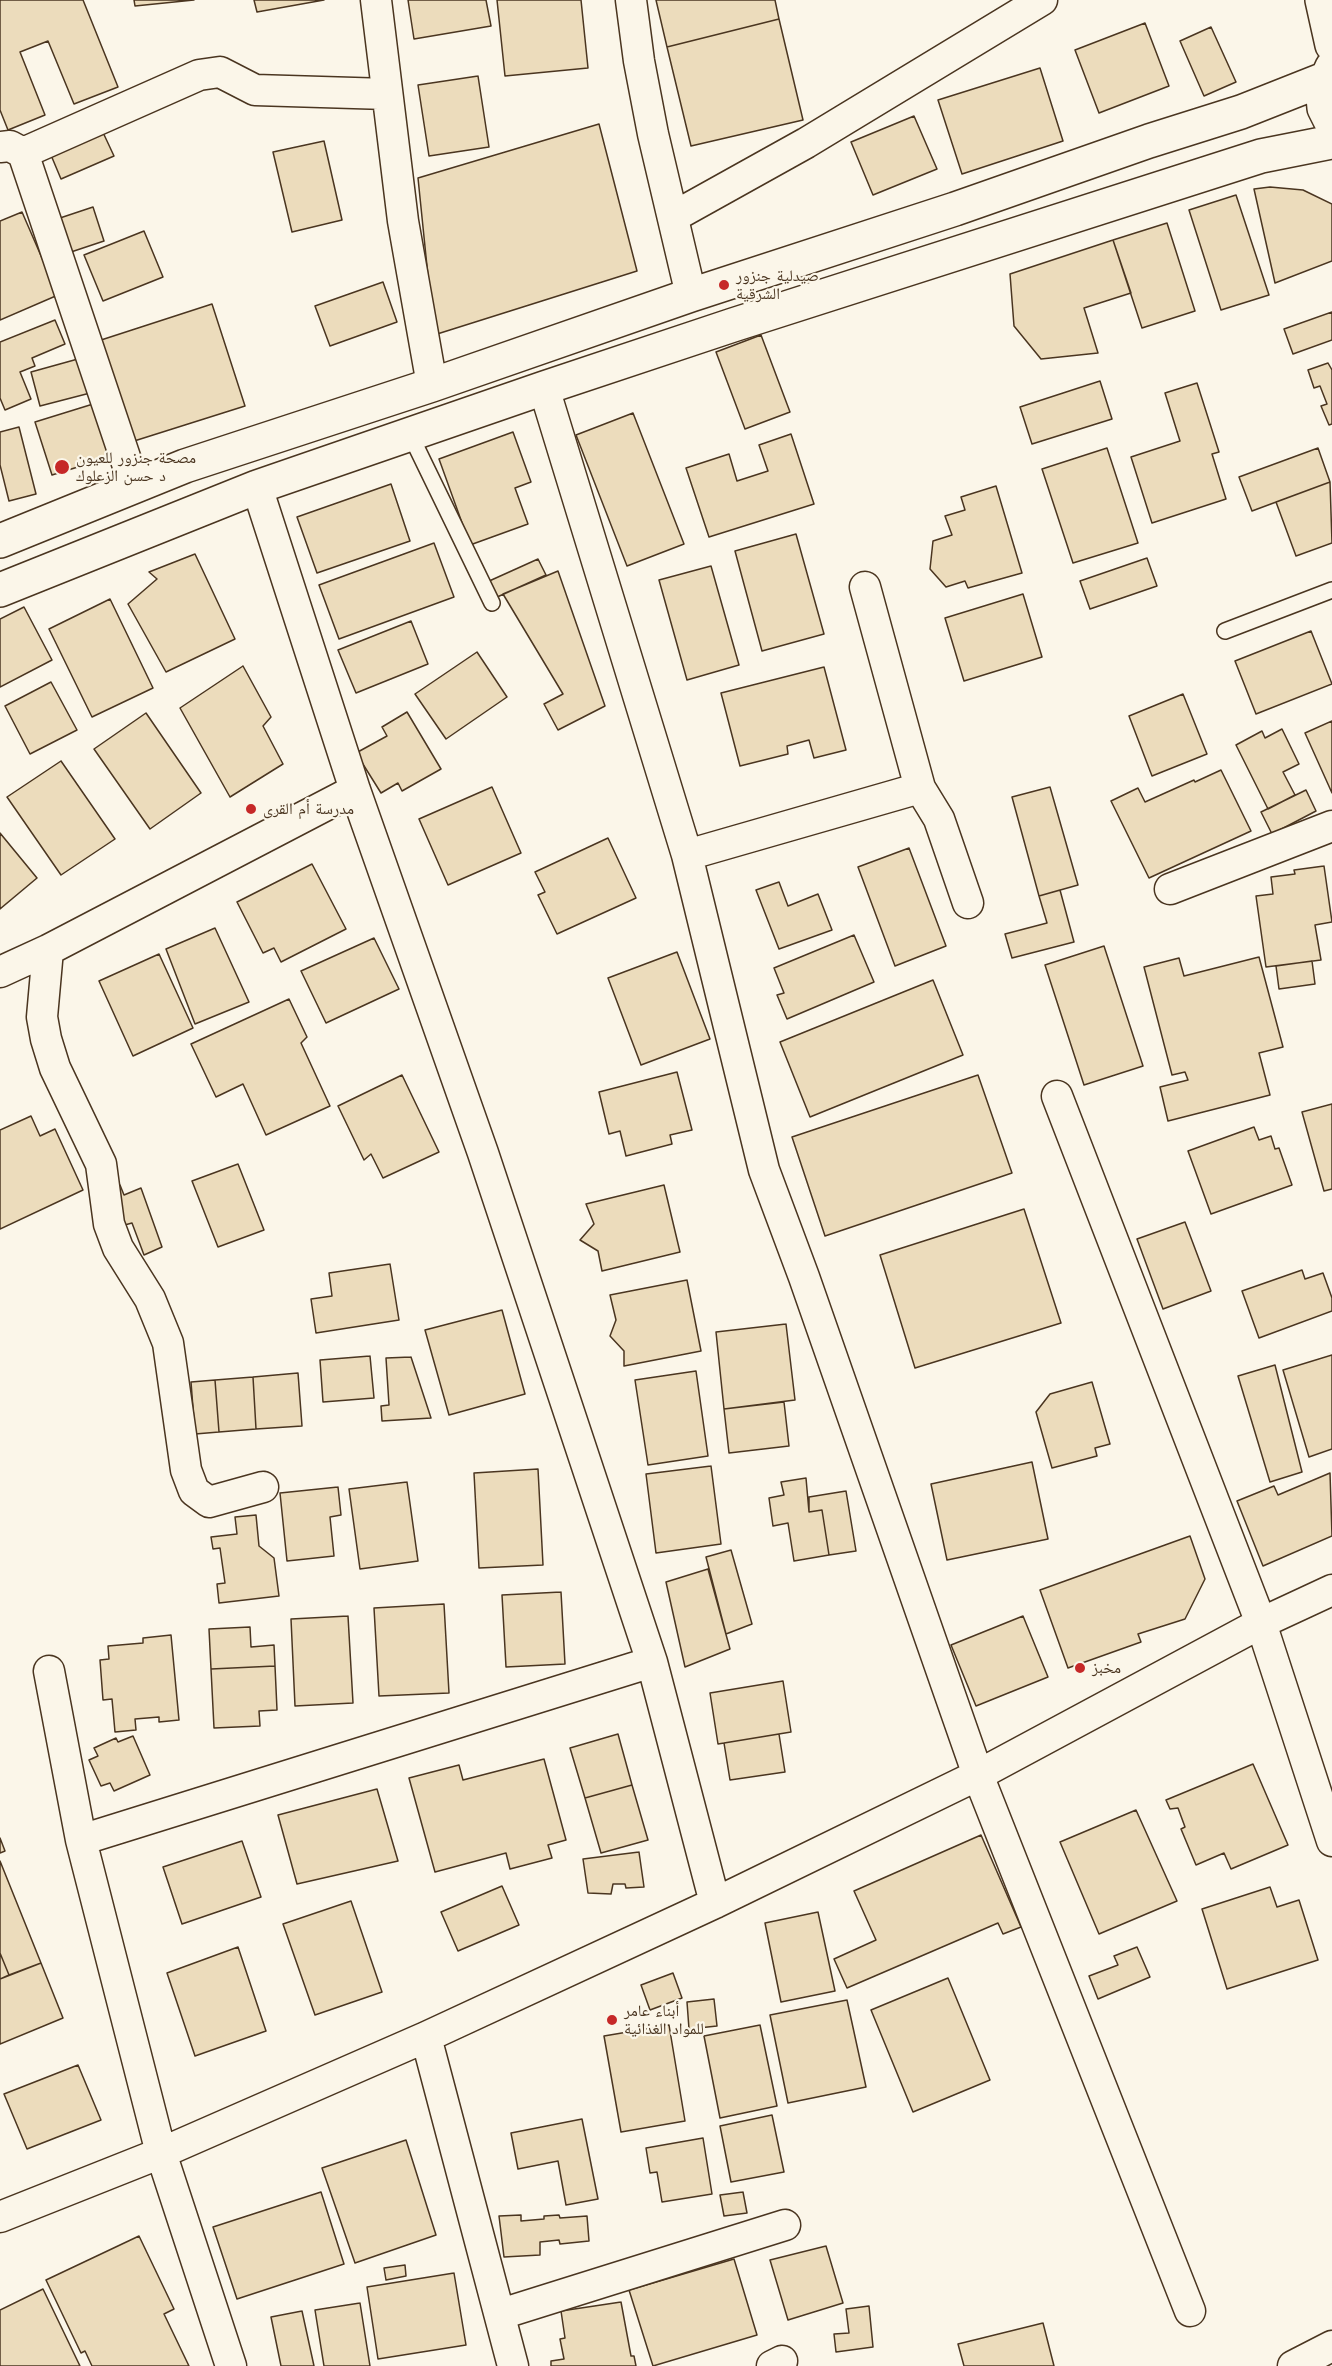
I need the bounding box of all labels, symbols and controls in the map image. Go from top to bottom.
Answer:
place label: صيدلية جنزور الشرقية [736,266,819,304]
marker: صيدلية جنزور الشرقية [717,278,731,292]
place label: مصحة جنزور للعيون د حسن الزعلوك [76,448,196,486]
marker: مصحة جنزور للعيون د حسن الزعلوك [53,458,71,476]
place label: مدرسة أم القرى [263,799,354,819]
marker: مدرسة أم القرى [244,802,258,816]
place label: مخبز [1092,1658,1121,1678]
marker: مخبز [1073,1661,1087,1675]
place label: أبناء عامر للمواد الغذائية [624,2001,704,2039]
marker: أبناء عامر للمواد الغذائية [605,2013,619,2027]

